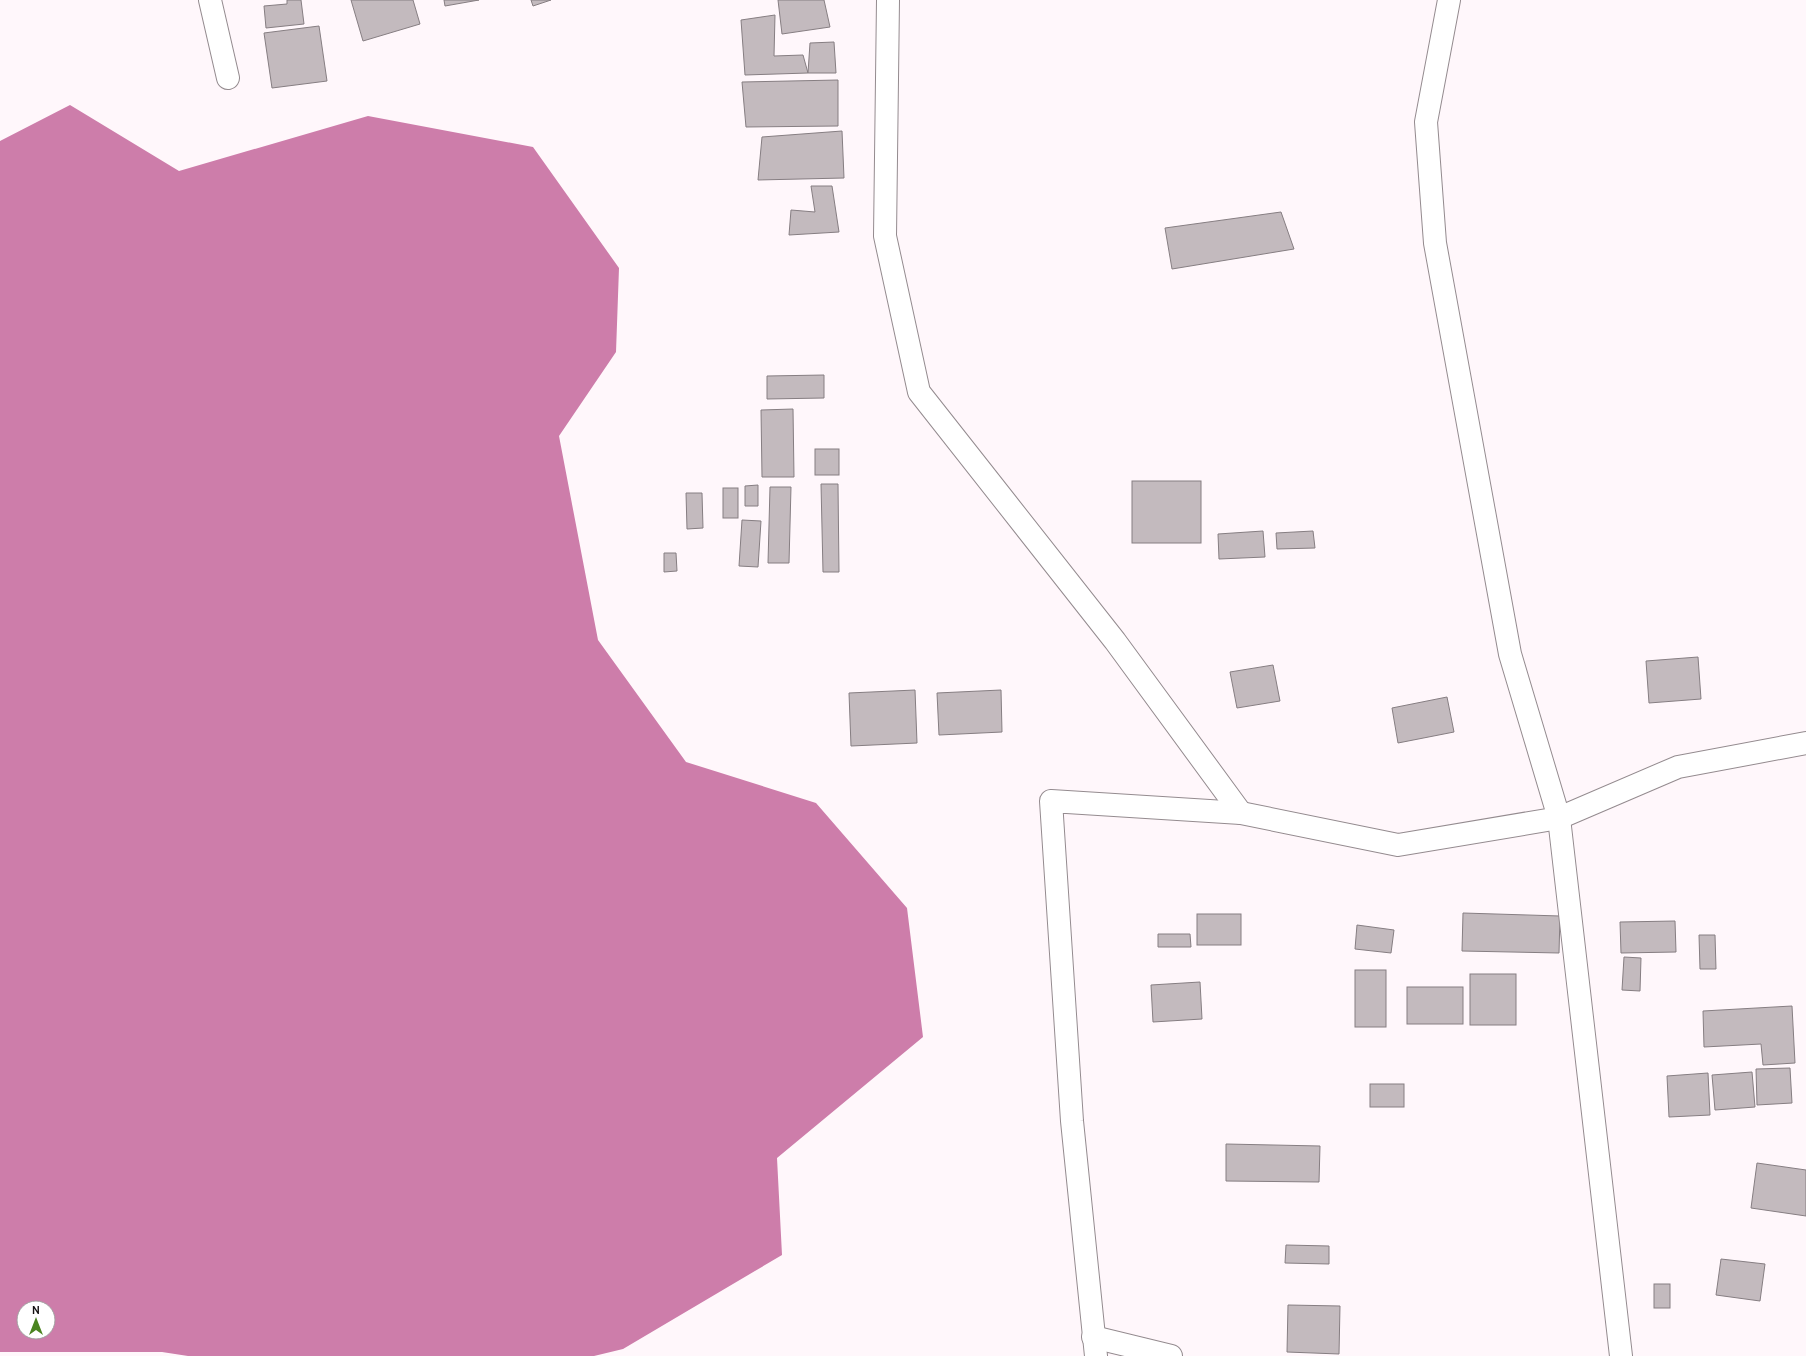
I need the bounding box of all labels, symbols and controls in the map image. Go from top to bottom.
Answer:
north arrow [16,1300,56,1340]
text: N [32,1303,40,1317]

